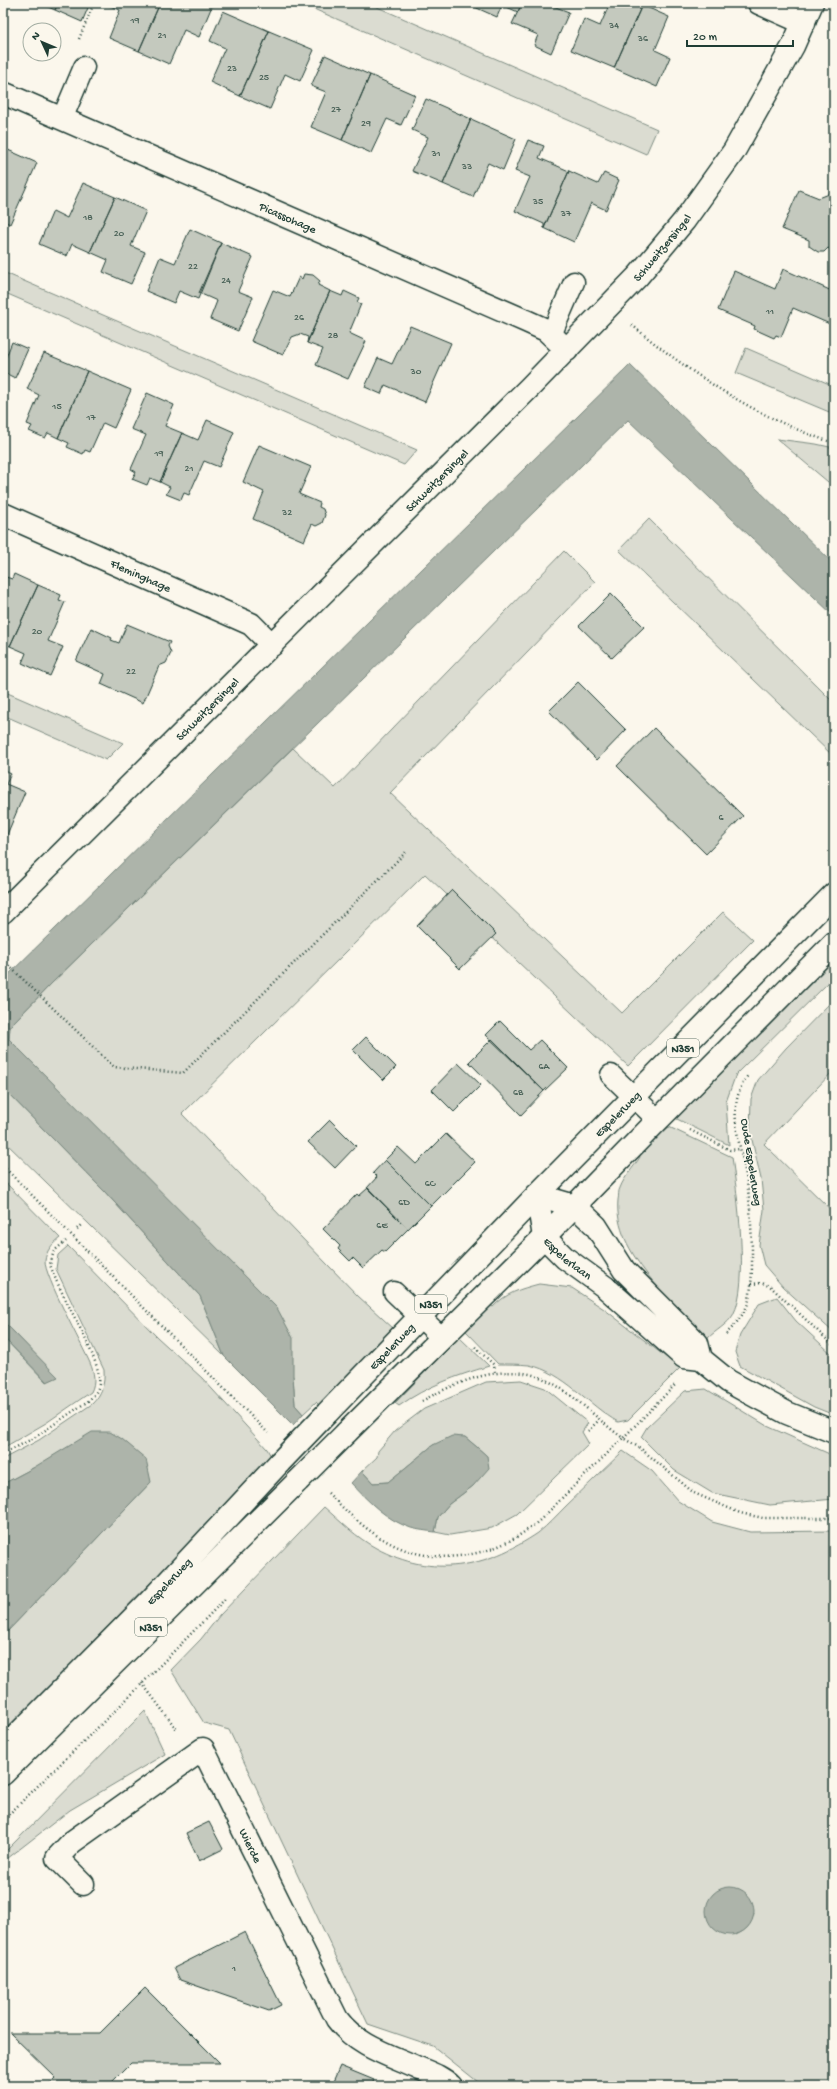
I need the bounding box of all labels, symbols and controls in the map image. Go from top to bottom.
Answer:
house number: 19 [129,15,140,27]
house number: 34 [608,20,619,32]
north arrow [22,22,62,62]
scale bar [687,22,793,48]
text: N [29,30,43,43]
house number: 21 [158,30,166,42]
text: 20 m [693,31,718,45]
house number: 36 [637,33,649,45]
house number: 23 [227,63,237,75]
house number: 25 [259,72,269,84]
house number: 27 [331,104,342,116]
house number: 29 [361,118,371,130]
house number: 31 [430,148,441,160]
house number: 33 [461,161,472,173]
house number: 35 [532,196,543,208]
street label: Picassohage [256,200,319,238]
house number: 37 [560,208,572,220]
house number: 18 [82,212,93,224]
street label: Schweitzersingel [631,212,696,285]
house number: 20 [114,228,125,240]
house number: 22 [188,261,198,273]
house number: 24 [221,275,231,287]
house number: 11 [765,306,774,318]
house number: 26 [294,312,305,324]
house number: 28 [328,330,339,342]
house number: 30 [410,366,422,378]
house number: 15 [51,401,62,413]
house number: 17 [85,412,96,424]
street label: Schweitzersingel [404,447,473,516]
house number: 19 [153,448,164,460]
house number: 21 [185,463,193,475]
house number: 32 [281,507,292,519]
street label: Fleminghage [107,557,173,597]
house number: 20 [32,626,43,638]
house number: 22 [126,666,136,678]
street label: Schweitzersingel [174,676,243,745]
house number: 6 [718,812,724,824]
road number: N351 [667,1039,699,1057]
house number: 6A [539,1061,551,1073]
house number: 6B [513,1087,524,1099]
street label: Espelerweg [593,1089,645,1141]
street label: Oude Espelerweg [736,1118,764,1207]
house number: 6C [425,1178,436,1190]
house number: 6D [398,1197,410,1209]
house number: 6E [376,1220,388,1232]
street label: Espelerlaan [539,1235,594,1284]
road number: N351 [415,1295,447,1313]
street label: Espelerweg [367,1321,419,1374]
street label: Espelerweg [145,1556,196,1609]
road number: N351 [135,1618,167,1636]
street label: Wierde [235,1827,264,1866]
house number: 1 [231,1963,236,1975]

